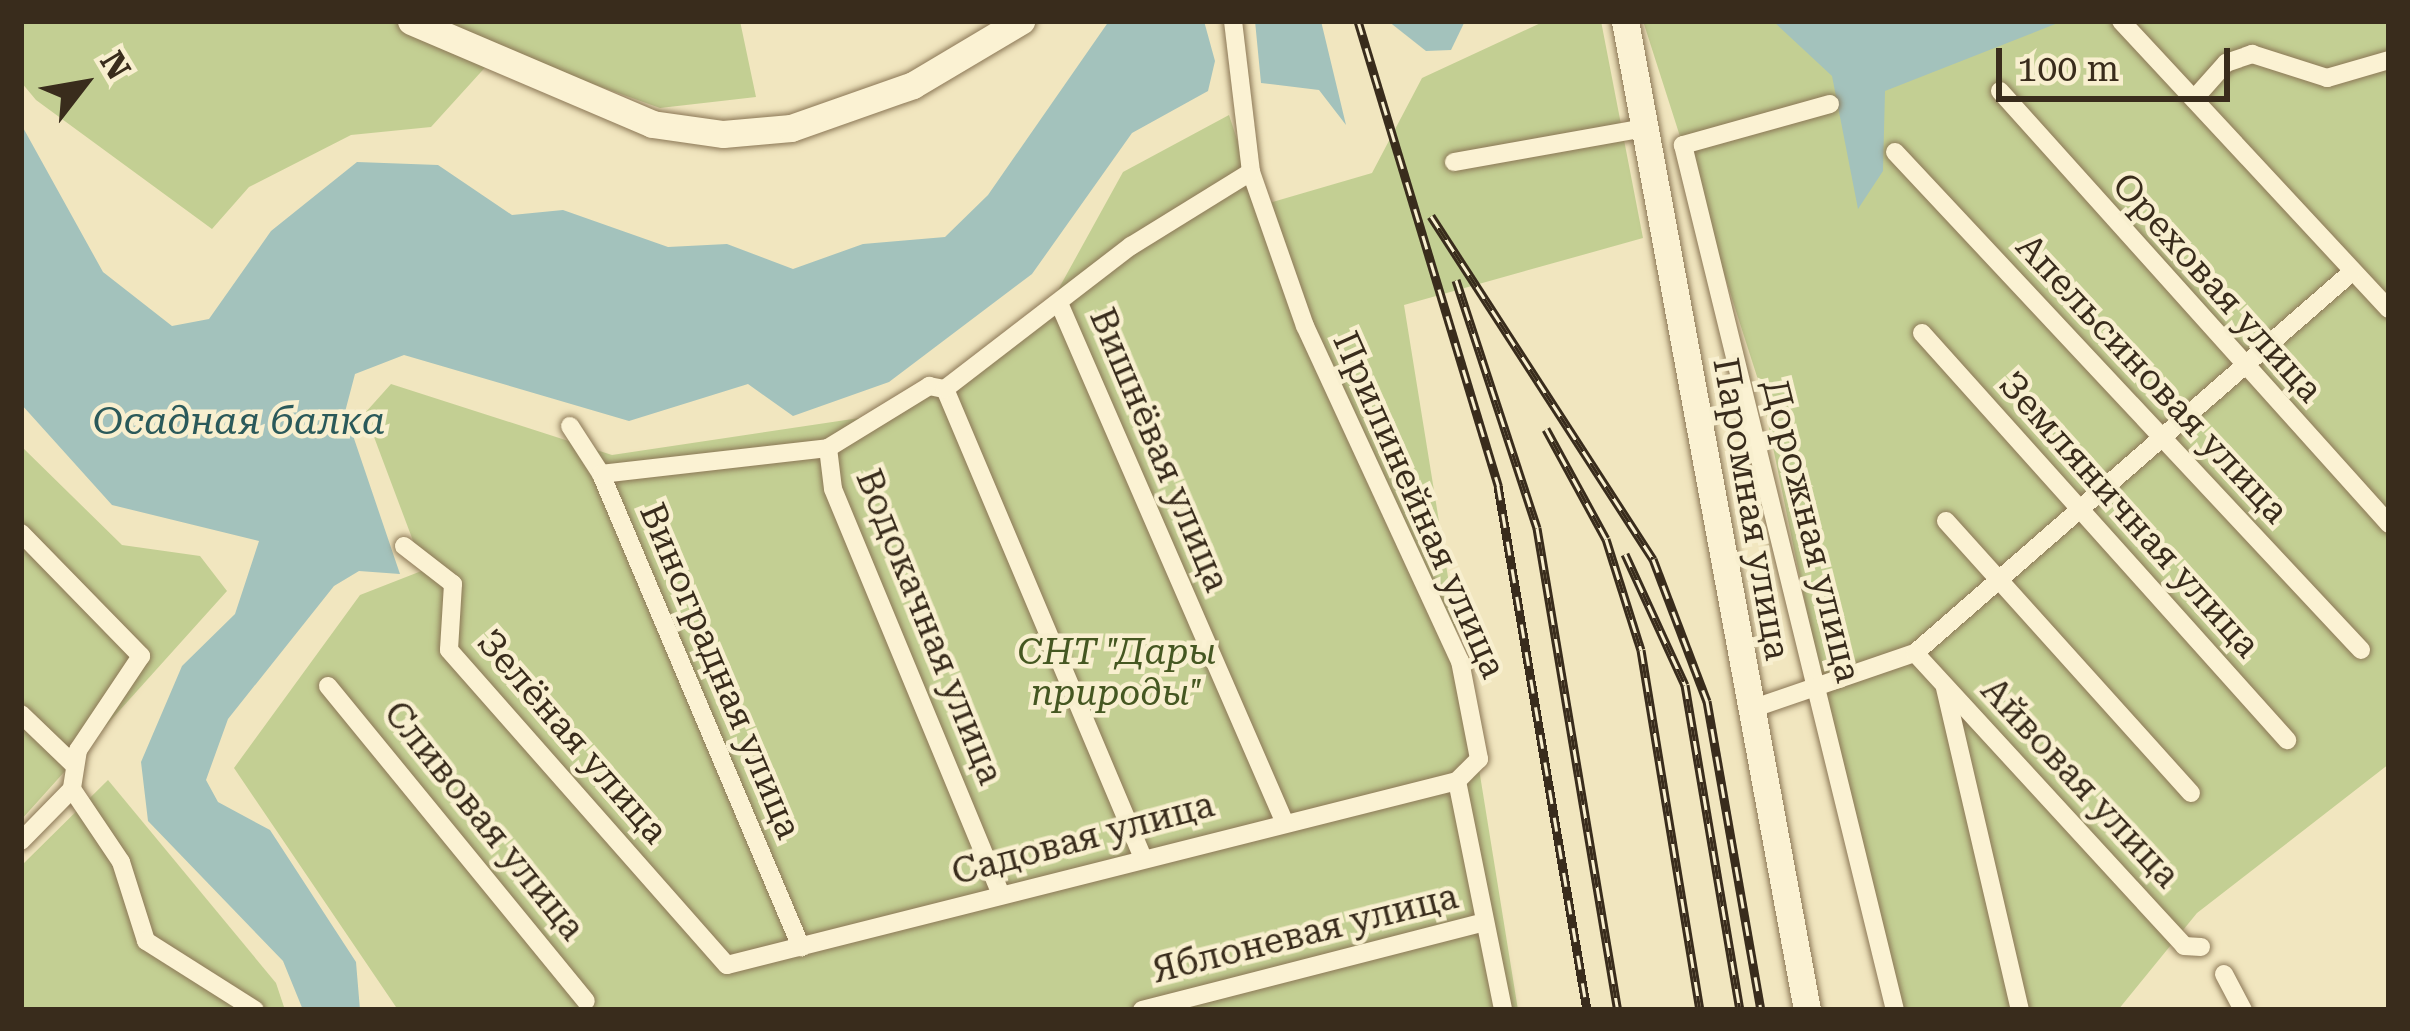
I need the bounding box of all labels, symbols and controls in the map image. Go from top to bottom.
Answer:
north arrow [24,24,144,144]
scale bar [2002,24,2236,98]
text: N [92,44,139,86]
text: 100 m [2017,48,2119,90]
street label: Ореховая улица [2103,165,2331,411]
street label: Апельсиновая улица [2007,226,2297,532]
street label: Вишнёвая улица [1080,302,1238,598]
street label: Прилинейная улица [1323,325,1515,685]
street label: Паромная улица [1703,355,1799,663]
street label: Земляничная улица [1989,363,2269,667]
street label: Дорожная улица [1752,375,1870,687]
water label: Осадная балка [93,398,385,444]
street label: Водокачная улица [846,463,1012,791]
street label: Виноградная улица [630,497,810,845]
street label: Зелёная улица [467,621,677,853]
park label: СНТ "Дары природы" [1018,630,1216,715]
street label: Айвовая улица [1972,669,2188,897]
street label: Сливовая улица [374,693,594,949]
street label: Садовая улица [947,783,1219,895]
street label: Яблоневая улица [1148,875,1462,993]

